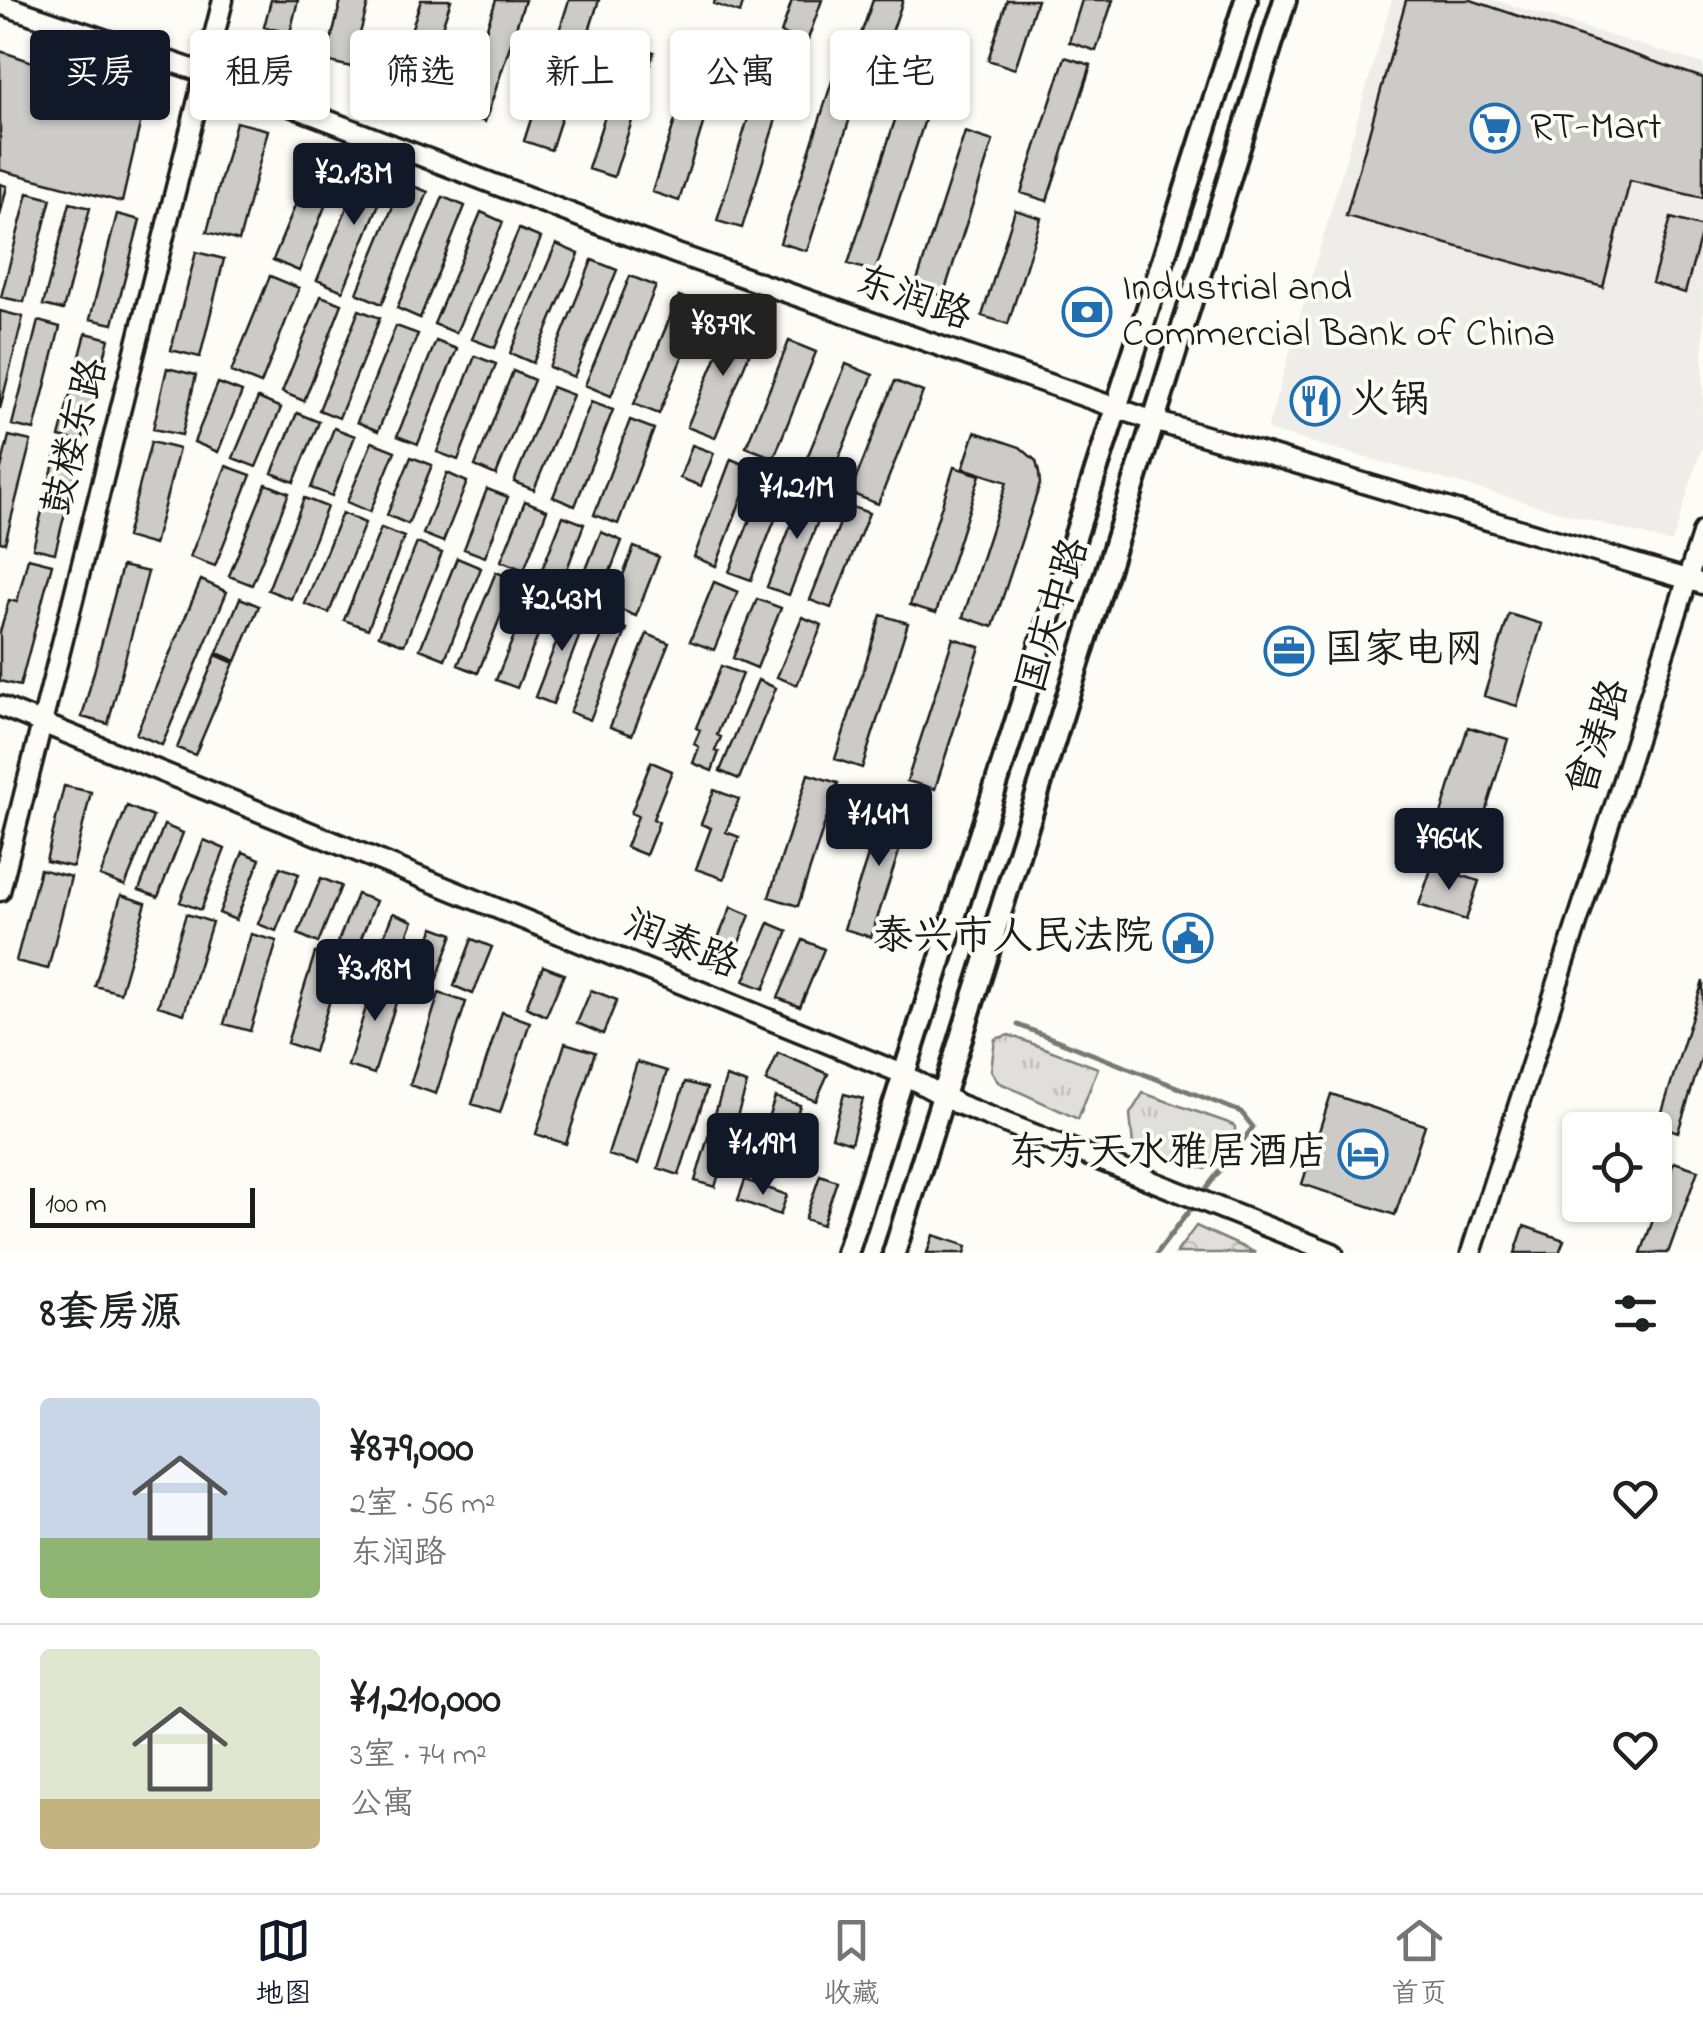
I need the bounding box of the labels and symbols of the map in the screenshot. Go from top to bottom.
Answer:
place label: RT-Mart [1530,99,1662,158]
supermarket icon: RT-Mart [1469,102,1521,154]
pin: ¥2.13M [273,143,435,228]
street label: 东润路 [847,253,979,347]
place label: Industrial and Commercial Bank of China [1122,260,1555,365]
bank icon: Industrial and Commercial Bank of China [1061,286,1113,338]
pin: ¥879K [653,294,793,379]
street label: 鼓楼东路 [29,352,125,522]
place label: 火锅 [1350,372,1430,431]
restaurant icon: 火锅 [1289,375,1341,427]
pin: ¥1.21M [716,457,878,542]
street label: 国庆中路 [1003,531,1107,701]
pin: ¥2.43M [481,569,643,654]
place label: 国家电网 [1324,622,1484,681]
office icon: 国家电网 [1263,625,1315,677]
street label: 曾涛路 [1553,672,1647,804]
pin: ¥1.4M [809,784,949,869]
pin: ¥964K [1379,808,1519,893]
street label: 润泰路 [614,896,748,996]
place label: 泰兴市人民法院 [873,909,1153,968]
public building icon: 泰兴市人民法院 [1162,912,1214,964]
pin: ¥3.18M [294,939,456,1024]
pin: ¥1.19M [682,1113,844,1198]
place label: 东方天水雅居酒店 [1008,1125,1328,1184]
hotel icon: 东方天水雅居酒店 [1337,1128,1389,1180]
scale bar [30,1183,255,1228]

